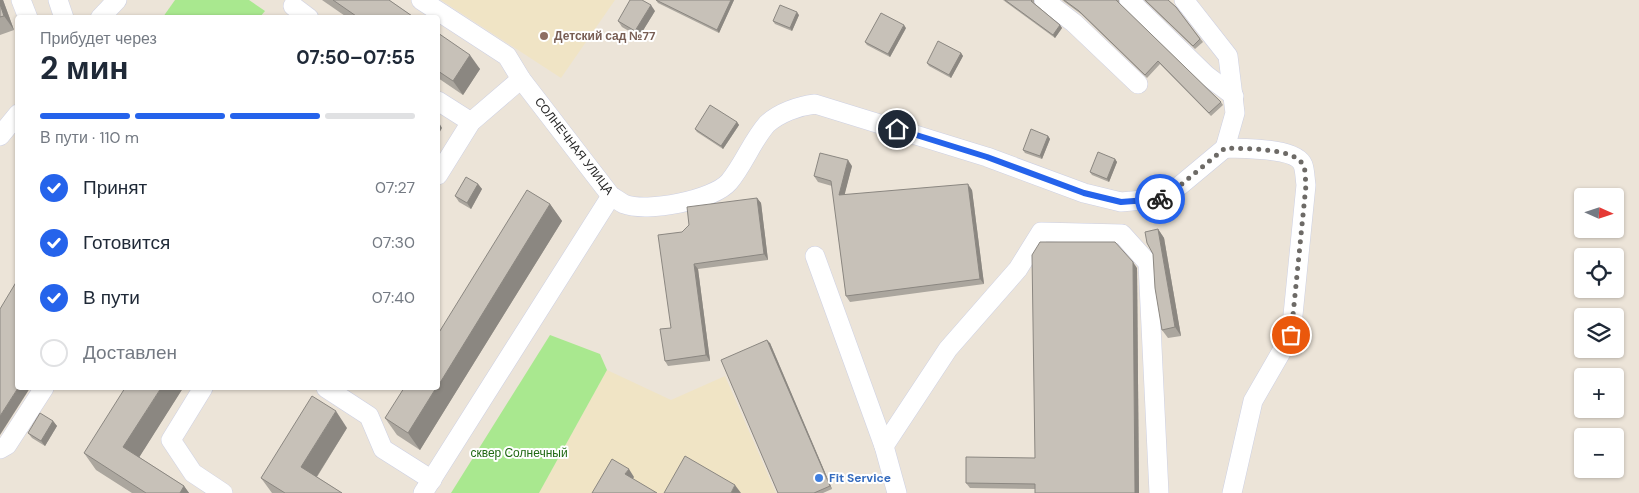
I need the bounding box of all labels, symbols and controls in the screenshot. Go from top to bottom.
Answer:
text: Прибудет через [40,28,157,49]
place label: Детский сад №77 [554,28,656,44]
marker: Детский сад №77 [538,30,550,42]
text: 07:50–07:55 [296,45,415,70]
text: 2 мин [40,47,129,89]
street label: СОЛНЕЧНАЯ УЛИЦА [531,94,617,198]
pin [876,108,918,150]
icon: home [883,115,911,143]
text: В пути · 110 m [40,127,139,148]
icon: check [40,174,68,202]
courier [1135,174,1185,224]
text: Принят [83,175,147,200]
text: 07:27 [375,177,415,198]
icon: bike [1146,185,1174,213]
north arrow [1574,188,1624,238]
map controls [1574,188,1624,478]
icon: check [40,229,68,257]
text: Готовится [83,230,170,255]
text: 07:30 [372,232,415,253]
button: locate [1574,248,1624,298]
icon: check [40,284,68,312]
text: В пути [83,285,140,310]
text: 07:40 [372,287,415,308]
button: layers [1574,308,1624,358]
pin [1270,314,1312,356]
icon: bag [1277,321,1305,349]
text: Доставлен [83,340,177,365]
button: + [1574,368,1624,418]
button: − [1574,428,1624,478]
park label: сквер Солнечный [470,445,568,461]
place label: Fit Service [829,470,891,486]
marker: Fit Service [813,472,825,484]

